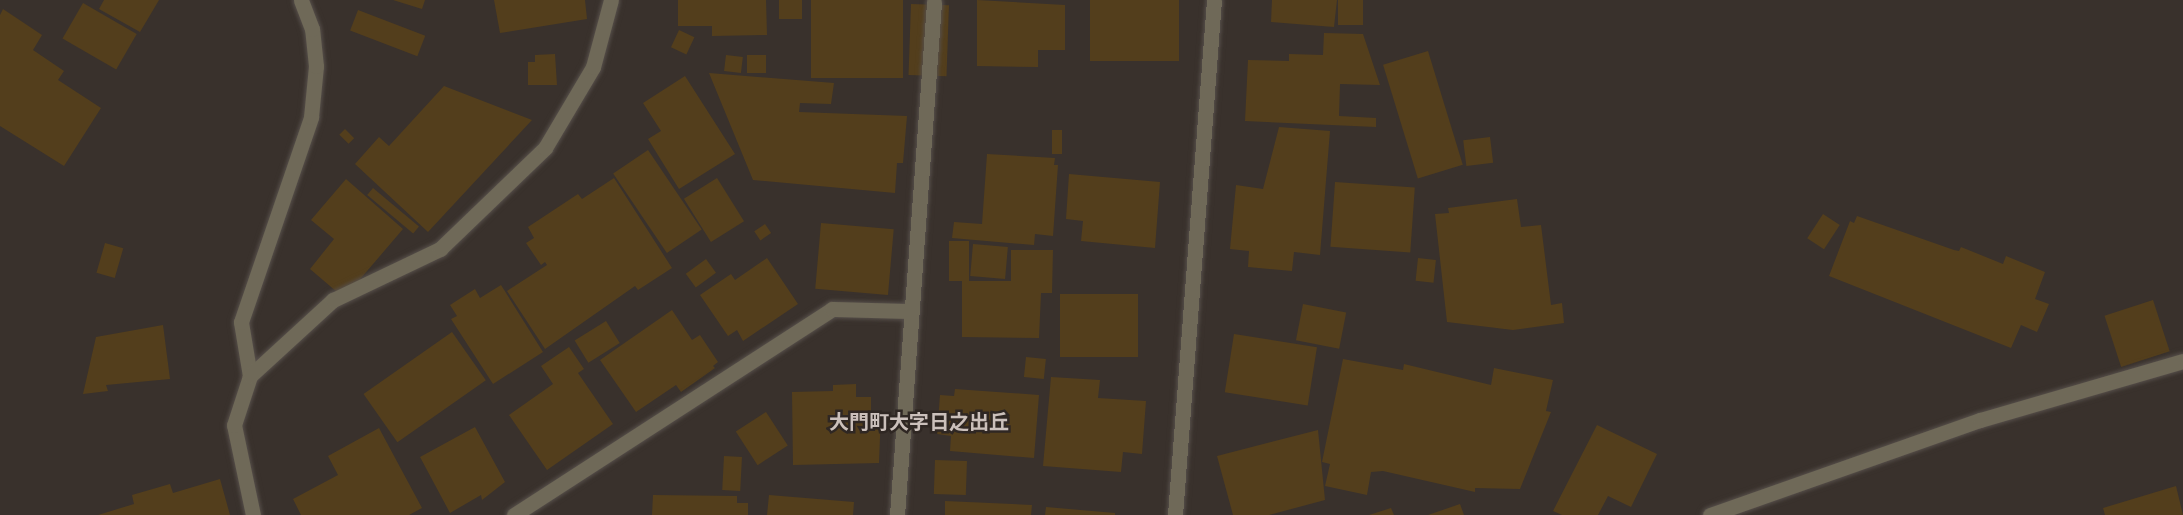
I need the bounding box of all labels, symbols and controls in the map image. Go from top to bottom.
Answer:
district label: 大門町大字日之出丘 [829,410,1009,434]

